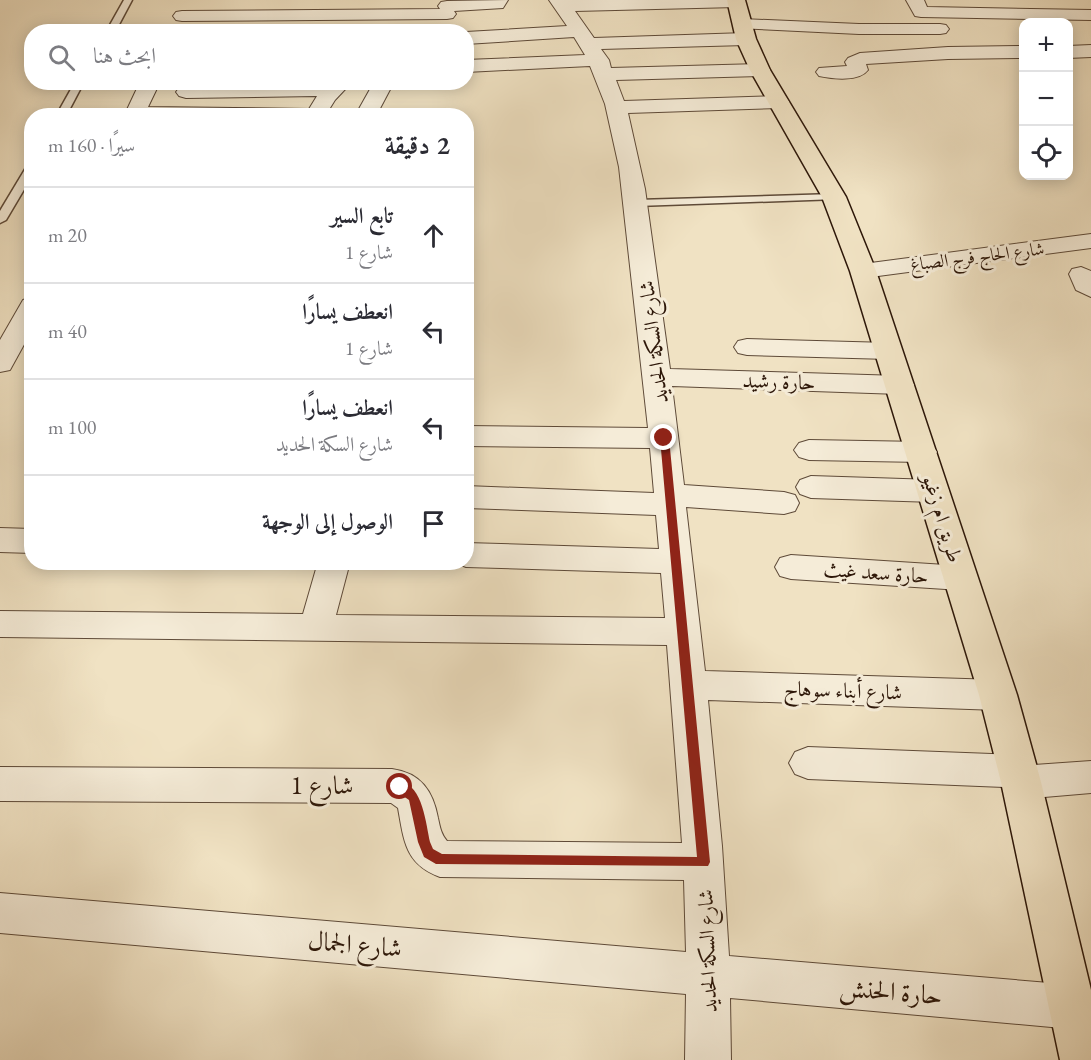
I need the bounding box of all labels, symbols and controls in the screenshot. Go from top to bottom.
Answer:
map controls [1019,18,1073,180]
button: + [1019,18,1073,72]
search box [24,24,474,90]
icon: search [45,41,78,74]
text: ابحث هنا [93,41,156,70]
button: − [1019,72,1073,126]
button: locate [1019,126,1073,180]
text: 2 دقيقة [385,128,450,162]
text: سيرًا · 160 m [48,132,135,158]
text: تابع السير [330,201,393,230]
icon: ahead [417,219,450,252]
text: 20 m [48,222,87,248]
street label: شارع الحاج فرج الصباغ [909,236,1046,281]
text: شارع 1 [345,239,393,265]
street label: شارع السكة الحديد [632,279,679,405]
text: انعطف يسارًا [302,297,393,326]
icon: left [417,315,450,348]
text: 40 m [48,318,87,344]
text: شارع 1 [345,335,393,361]
street label: حارة رشيد [742,366,816,396]
text: انعطف يسارًا [302,393,393,422]
icon: left [417,411,450,444]
text: 100 m [48,414,96,440]
route end [650,424,676,450]
text: شارع السكة الحديد [276,431,393,457]
street label: طريق ام زغيو [911,468,969,567]
text: الوصول إلى الوجهة [262,507,393,536]
icon: arrive [417,507,450,540]
street label: حارة سعد غيث [823,555,929,589]
street label: شارع أبناء سوهاج [783,673,903,712]
street label: شارع 1 [291,768,353,807]
route start [386,773,412,799]
street label: شارع السكة الحديد [691,889,728,1013]
street label: شارع الجمال [306,923,404,970]
street label: حارة الحنش [838,970,944,1013]

